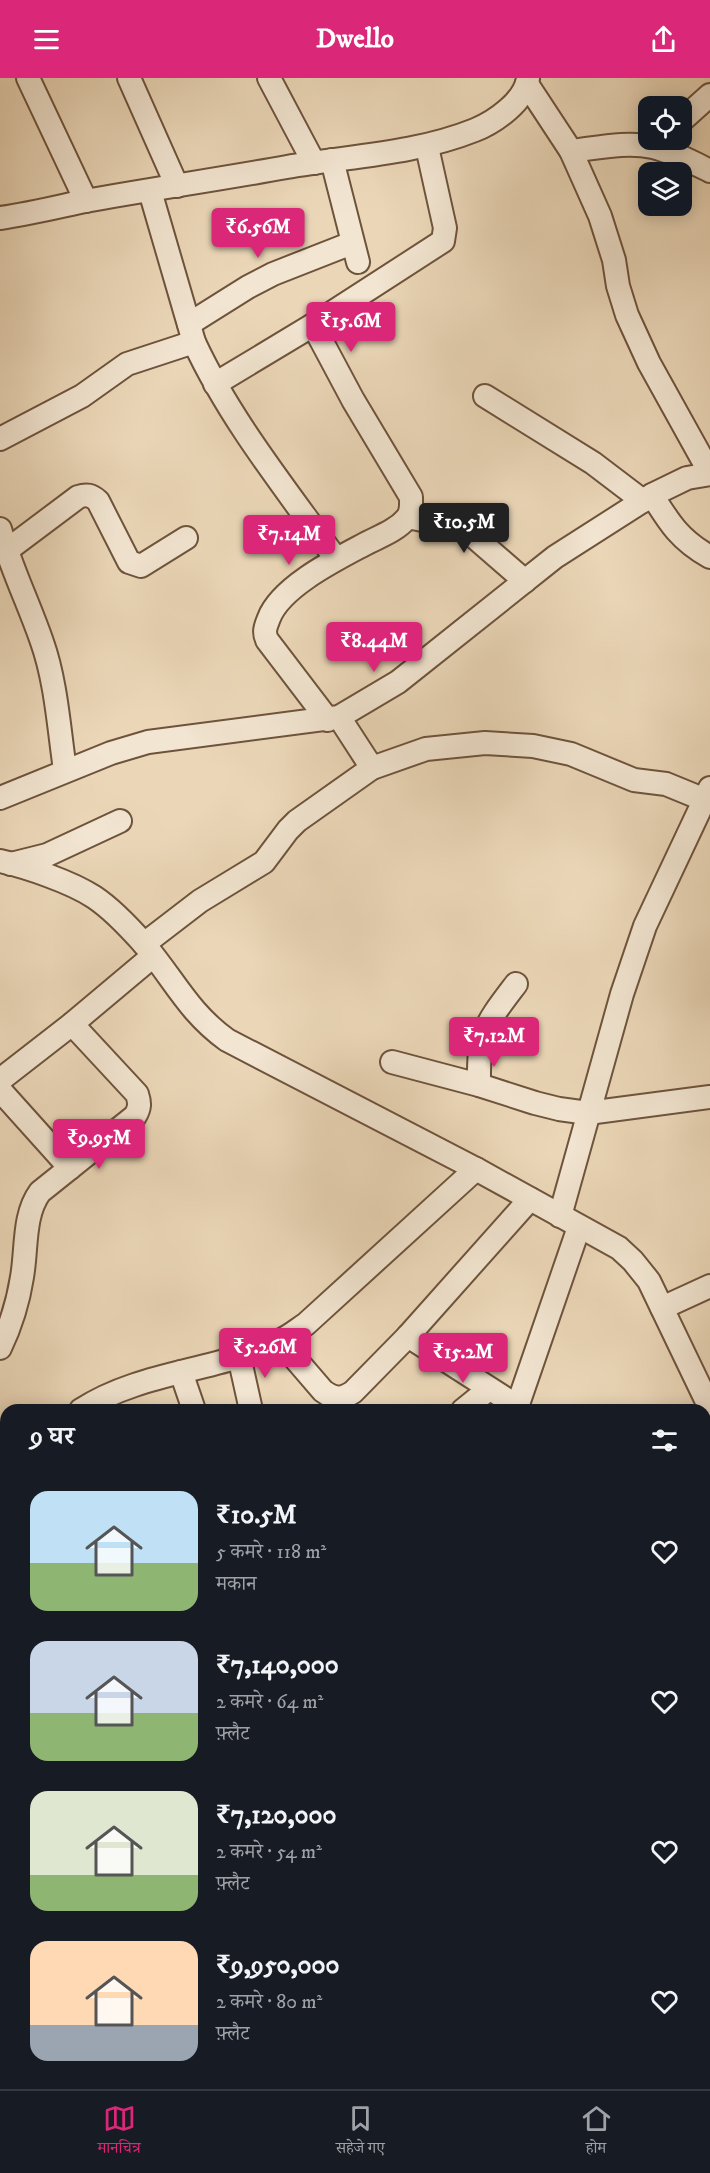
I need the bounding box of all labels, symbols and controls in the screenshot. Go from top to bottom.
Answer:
text: Dwello [316,22,394,56]
icon: menu [30,23,63,56]
icon: share [647,23,680,56]
map controls [638,96,692,216]
button: locate [638,96,692,150]
button: layers [638,162,692,216]
pin: ₹6.56M [209,208,307,259]
text: ₹6.56M [226,215,290,240]
pin: ₹15.6M [302,302,400,353]
text: ₹15.6M [320,309,382,334]
pin: ₹10.5M [415,503,513,554]
text: ₹10.5M [433,510,495,535]
pin: ₹7.14M [240,515,338,566]
text: ₹7.14M [257,522,321,547]
pin: ₹8.44M [325,622,423,673]
text: ₹8.44M [340,629,408,654]
pin: ₹7.12M [445,1017,543,1068]
text: ₹7.12M [463,1024,525,1049]
pin: ₹9.95M [50,1119,148,1170]
text: ₹9.95M [67,1126,131,1151]
pin: ₹5.26M [216,1328,314,1379]
pin: ₹15.2M [414,1333,512,1384]
text: ₹5.26M [233,1335,297,1360]
text: ₹15.2M [433,1340,493,1365]
text: 9 घर [30,1420,74,1453]
icon: filters [648,1424,681,1457]
text: ₹10.5M [216,1499,297,1532]
icon: home [78,1515,150,1587]
icon: heart [648,1535,681,1568]
text: 5 कमरे · 118 m² [216,1540,326,1565]
text: मकान [216,1572,257,1597]
text: ₹7,140,000 [216,1649,339,1682]
icon: home [78,1665,150,1737]
icon: heart [648,1685,681,1718]
text: 2 कमरे · 64 m² [216,1690,323,1715]
text: फ़्लैट [216,1722,249,1747]
text: ₹7,120,000 [216,1799,337,1832]
icon: home [78,1815,150,1887]
icon: heart [648,1835,681,1868]
text: 2 कमरे · 54 m² [216,1840,322,1865]
text: फ़्लैट [216,1872,249,1897]
text: ₹9,950,000 [216,1949,340,1982]
icon: home [78,1965,150,2037]
icon: heart [648,1985,681,2018]
text: 2 कमरे · 80 m² [216,1990,322,2015]
text: फ़्लैट [216,2022,249,2047]
tab: मानचित्र [97,2102,141,2163]
tab: सहेजे गए [336,2102,385,2163]
tab: होम [580,2102,613,2163]

